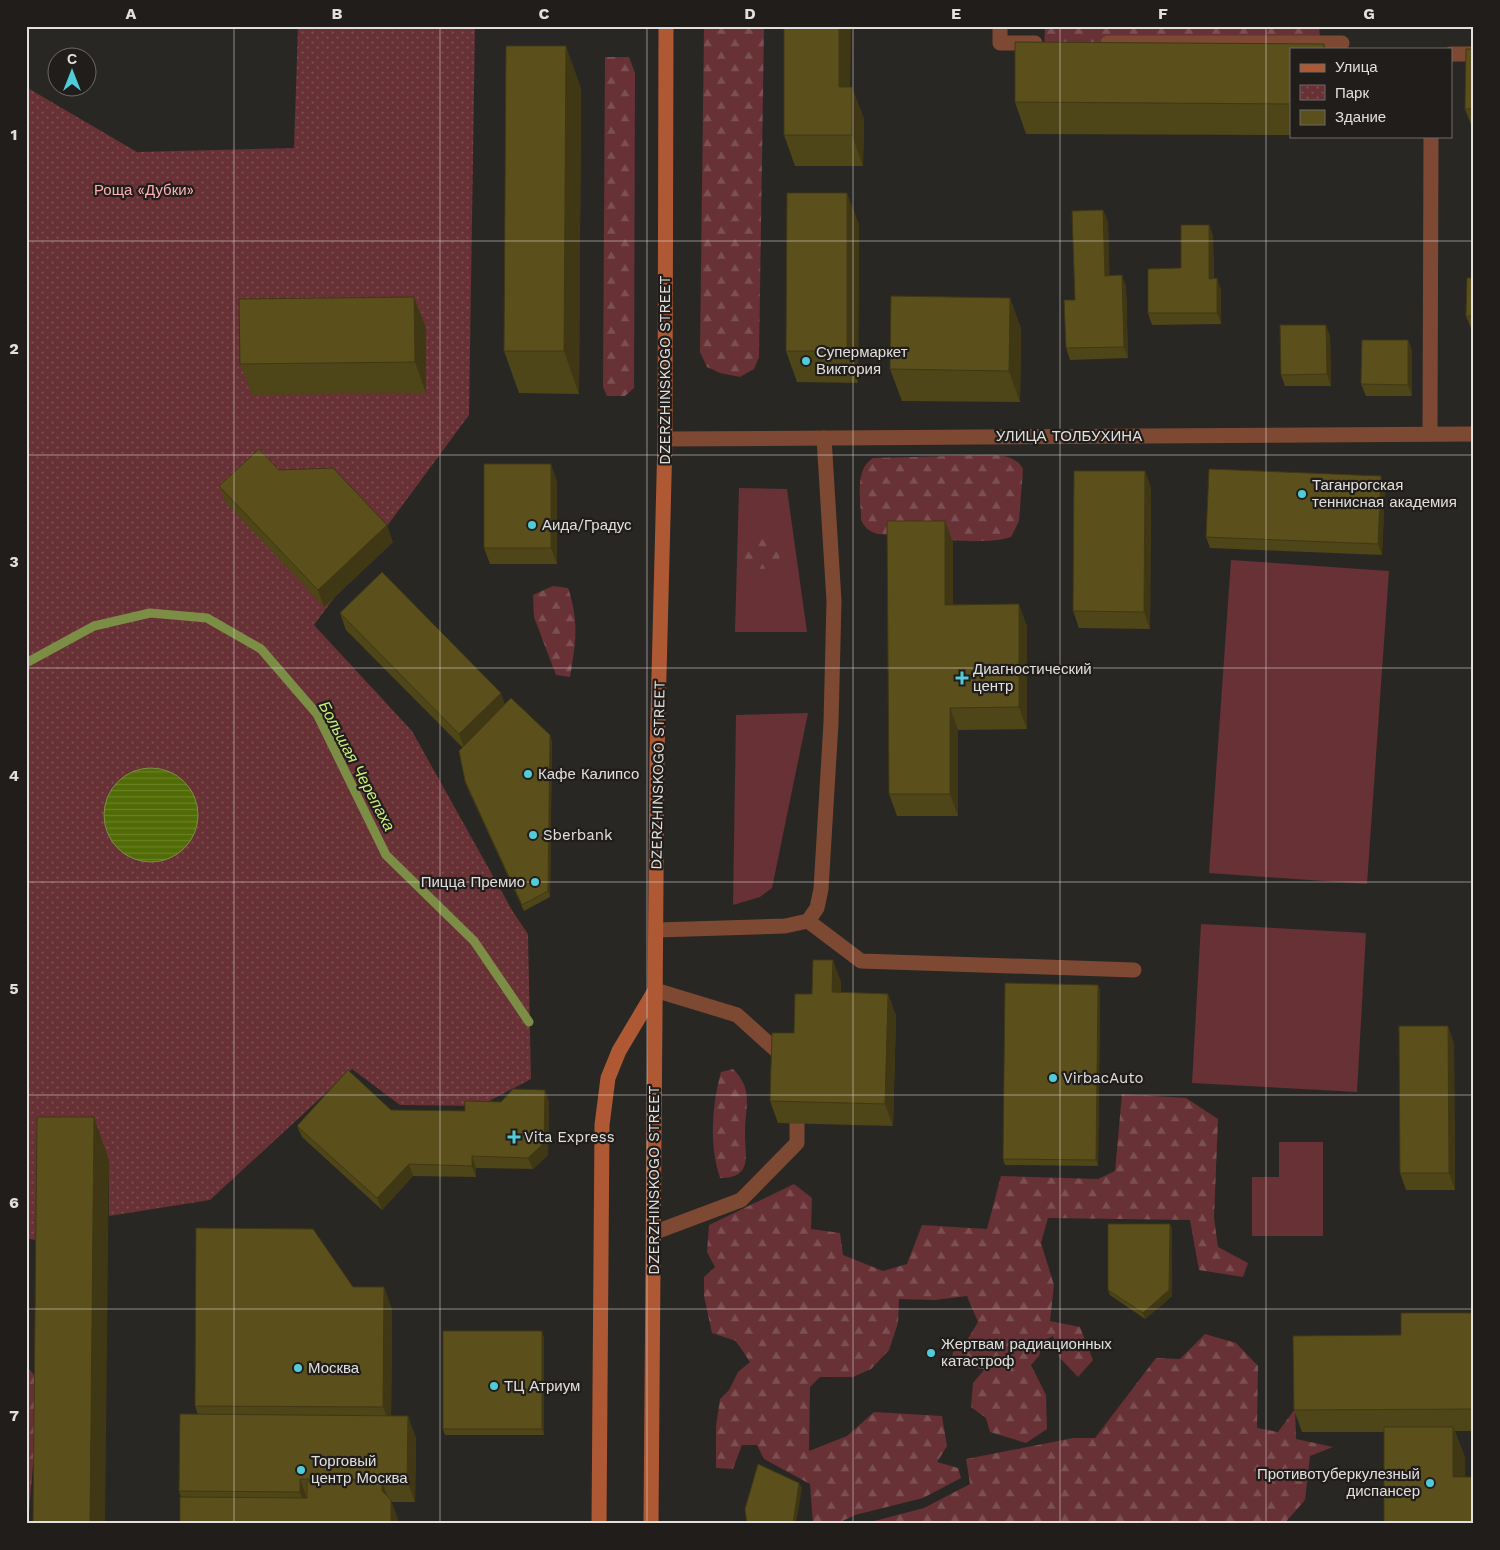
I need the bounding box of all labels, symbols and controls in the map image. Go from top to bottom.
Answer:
text: A [126,4,137,23]
text: B [332,4,343,23]
text: C [539,4,550,23]
text: D [744,4,756,23]
text: E [951,4,961,23]
text: F [1158,4,1168,23]
text: G [1363,4,1375,23]
north arrow [48,48,98,98]
legend [1290,48,1452,138]
text: С [67,51,77,67]
text: Улица [1335,58,1378,76]
text: Парк [1335,84,1369,102]
text: Здание [1335,108,1386,126]
text: 1 [11,125,17,144]
park label: Роща «Дубки» [94,181,194,199]
street label: DZERZHINSKOGO STREET [656,275,674,465]
text: 2 [9,339,19,358]
place label: Супермаркет Виктория [816,343,908,378]
marker: Супермаркет Виктория [800,355,812,367]
street label: УЛИЦА ТОЛБУХИНА [996,427,1142,445]
place label: Таганрогская теннисная академия [1312,476,1457,511]
marker: Таганрогская теннисная академия [1296,488,1308,500]
place label: Аида/Градус [542,516,632,534]
marker: Аида/Градус [526,519,538,531]
text: 3 [9,552,19,571]
place label: Диагностический центр [973,660,1092,695]
marker: Диагностический центр [955,671,969,685]
street label: DZERZHINSKOGO STREET [647,680,669,870]
water label: Большая Черепаха [315,698,399,834]
place label: Кафе Калипсо [538,765,639,783]
text: 4 [9,766,19,785]
marker: Кафе Калипсо [522,768,534,780]
place label: Sberbank [543,826,613,844]
marker: Sberbank [527,829,539,841]
place label: Пицца Премио [421,873,525,891]
marker: Пицца Премио [529,876,541,888]
text: 5 [9,979,19,998]
place label: VirbacAuto [1063,1069,1143,1087]
marker: VirbacAuto [1047,1072,1059,1084]
street label: DZERZHINSKOGO STREET [645,1085,663,1275]
place label: Vita Express [524,1128,615,1146]
marker: Vita Express [508,1131,520,1143]
text: 6 [9,1193,19,1212]
place label: Жертвам радиационных катастроф [941,1335,1112,1370]
marker: Жертвам радиационных катастроф [925,1347,937,1359]
place label: Москва [308,1359,360,1377]
marker: Москва [292,1362,304,1374]
place label: ТЦ Атриум [504,1377,580,1395]
marker: ТЦ Атриум [488,1380,500,1392]
text: 7 [9,1406,19,1425]
place label: Торговый центр Москва [311,1452,408,1487]
marker: Торговый центр Москва [295,1464,307,1476]
place label: Противотуберкулезный диспансер [1257,1465,1420,1500]
marker: Противотуберкулезный диспансер [1424,1477,1436,1489]

